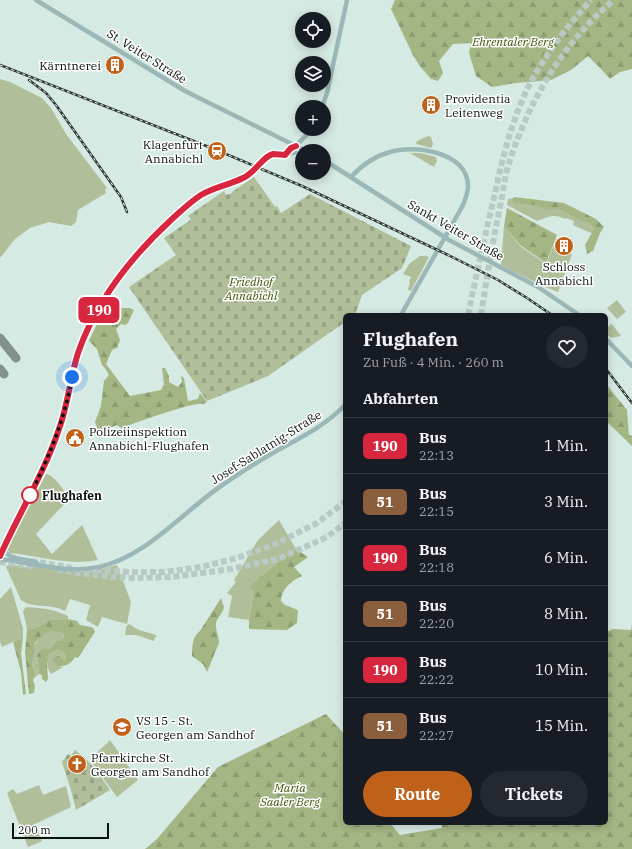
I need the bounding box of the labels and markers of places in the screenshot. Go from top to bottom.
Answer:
building icon: Kärntnerei [104,54,126,76]
place label: Kärntnerei [39,58,101,73]
place label: Providentia Leitenweg [445,91,511,120]
building icon: Providentia Leitenweg [420,94,442,116]
place label: Klagenfurt Annabichl [143,137,203,166]
station icon: Klagenfurt Annabichl [206,140,228,162]
building icon: Schloss Annabichl [553,235,575,257]
place label: Schloss Annabichl [535,259,594,288]
place label: Polizeiinspektion Annabichl-Flughafen [89,424,209,453]
public building icon: Polizeiinspektion Annabichl-Flughafen [64,427,86,449]
marker: Flughafen [21,486,39,504]
place label: Flughafen [42,488,102,503]
place label: VS 15 - St. Georgen am Sandhof [136,713,255,742]
school or university icon: VS 15 - St. Georgen am Sandhof [111,716,133,738]
place label: Pfarrkirche St. Georgen am Sandhof [91,750,210,779]
church icon: Pfarrkirche St. Georgen am Sandhof [66,753,88,775]

